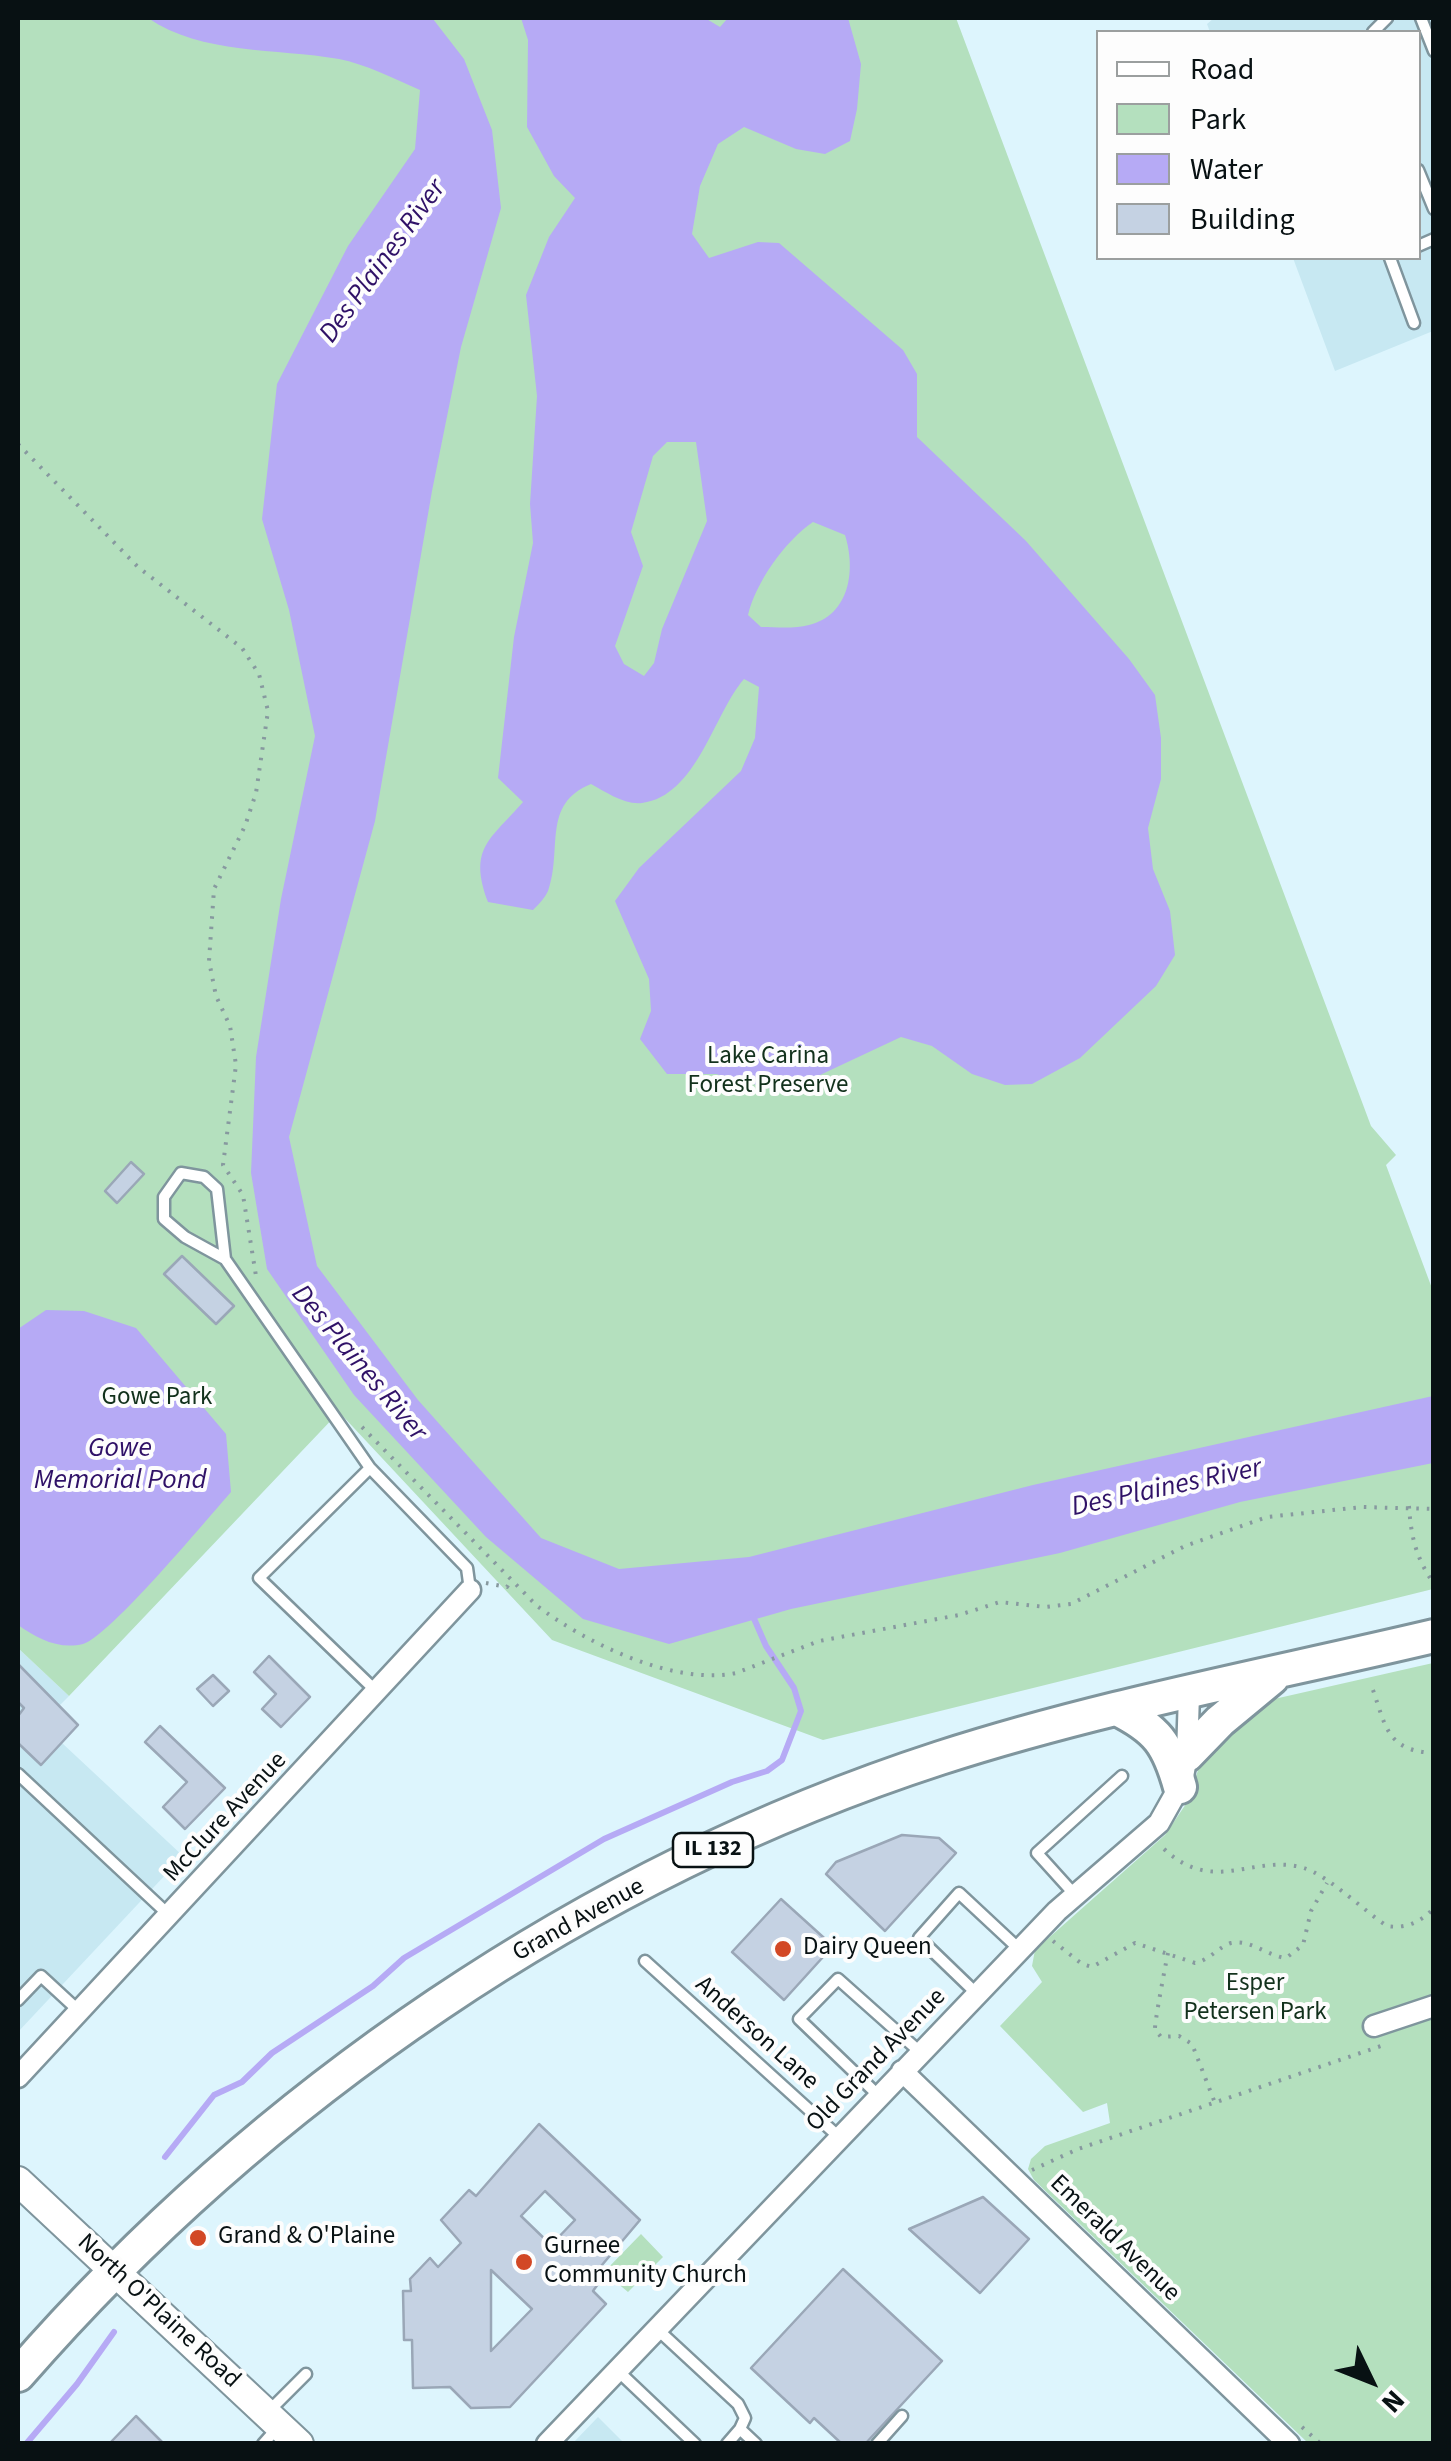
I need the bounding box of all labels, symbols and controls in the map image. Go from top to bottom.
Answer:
legend [1096,30,1421,260]
text: Road [1190,48,1254,91]
text: Park [1190,98,1246,141]
text: Water [1190,148,1263,191]
water label: Des Plaines River [314,174,454,350]
text: Building [1190,198,1295,241]
park label: Lake Carina Forest Preserve [688,1043,848,1102]
water label: Des Plaines River [283,1279,433,1449]
park label: Gowe Park [102,1384,212,1414]
water label: Gowe Memorial Pond [34,1433,206,1499]
water label: Des Plaines River [1069,1452,1265,1526]
street label: McClure Avenue [158,1747,294,1889]
road number: IL 132 [673,1833,753,1867]
street label: Grand Avenue [508,1873,650,1969]
place label: Dairy Queen [803,1934,932,1964]
marker: Dairy Queen [772,1938,794,1960]
park label: Esper Petersen Park [1183,1970,1327,2029]
street label: Anderson Lane [688,1971,824,2097]
street label: Old Grand Avenue [801,1983,953,2139]
street label: Emerald Avenue [1043,2169,1185,2309]
place label: Grand & O'Plaine [218,2223,395,2253]
marker: Grand & O'Plaine [187,2227,209,2249]
street label: North O'Plaine Road [70,2229,246,2395]
place label: Gurnee Community Church [544,2233,747,2292]
marker: Gurnee Community Church [513,2251,535,2273]
north arrow [1321,2331,1421,2431]
text: N [1372,2381,1414,2422]

